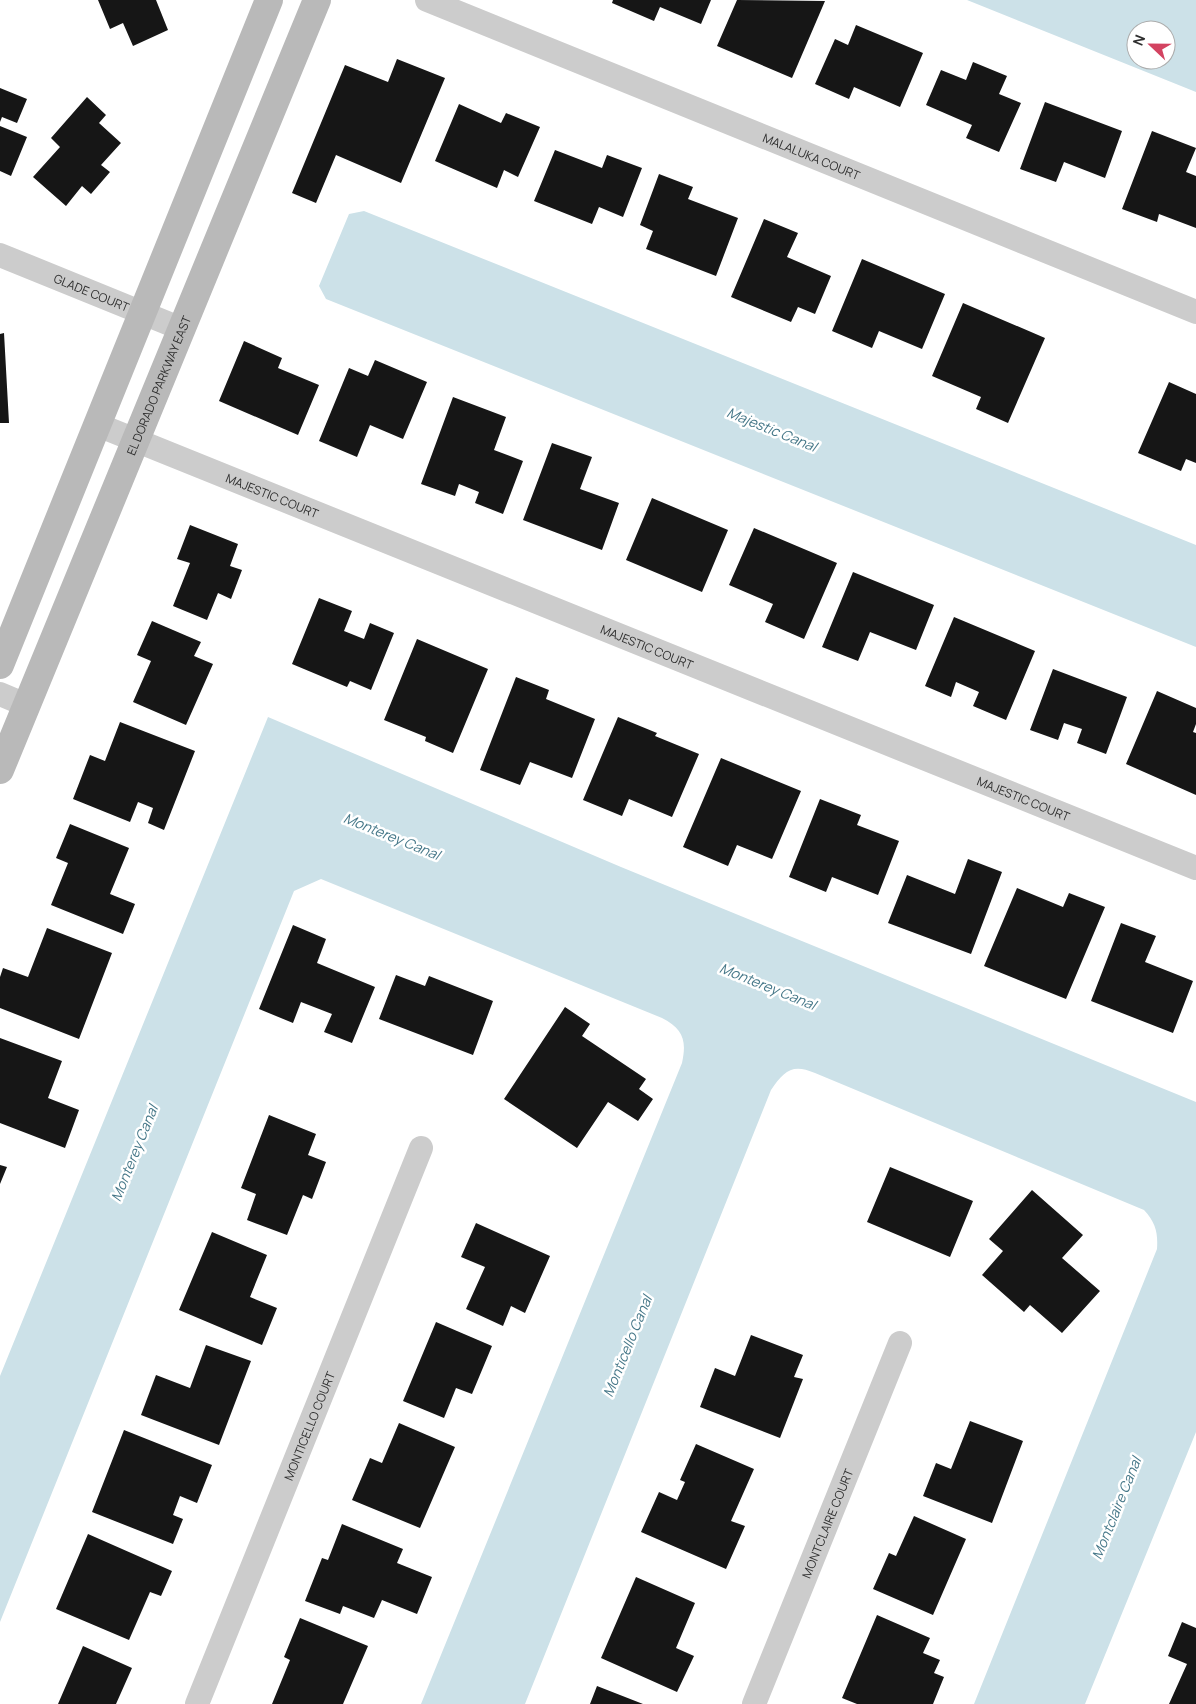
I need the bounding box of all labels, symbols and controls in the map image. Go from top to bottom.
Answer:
north arrow [1126,20,1176,70]
text: N [1128,32,1149,48]
street label: MALALUKA COURT [760,129,864,184]
street label: GLADE COURT [51,269,133,316]
street label: EL DORADO PARKWAY EAST [122,312,195,458]
water label: Majestic Canal [724,402,821,456]
street label: MAJESTIC COURT [223,469,322,522]
street label: MAJESTIC COURT [598,620,697,673]
street label: MAJESTIC COURT [975,772,1073,825]
water label: Monterey Canal [341,808,445,865]
water label: Monterey Canal [717,958,821,1015]
water label: Monterey Canal [106,1100,163,1204]
water label: Monticello Canal [598,1291,657,1400]
street label: MONTICELLO COURT [280,1368,339,1483]
water label: Montclaire Canal [1087,1452,1146,1562]
street label: MONTCLAIRE COURT [797,1465,857,1580]

